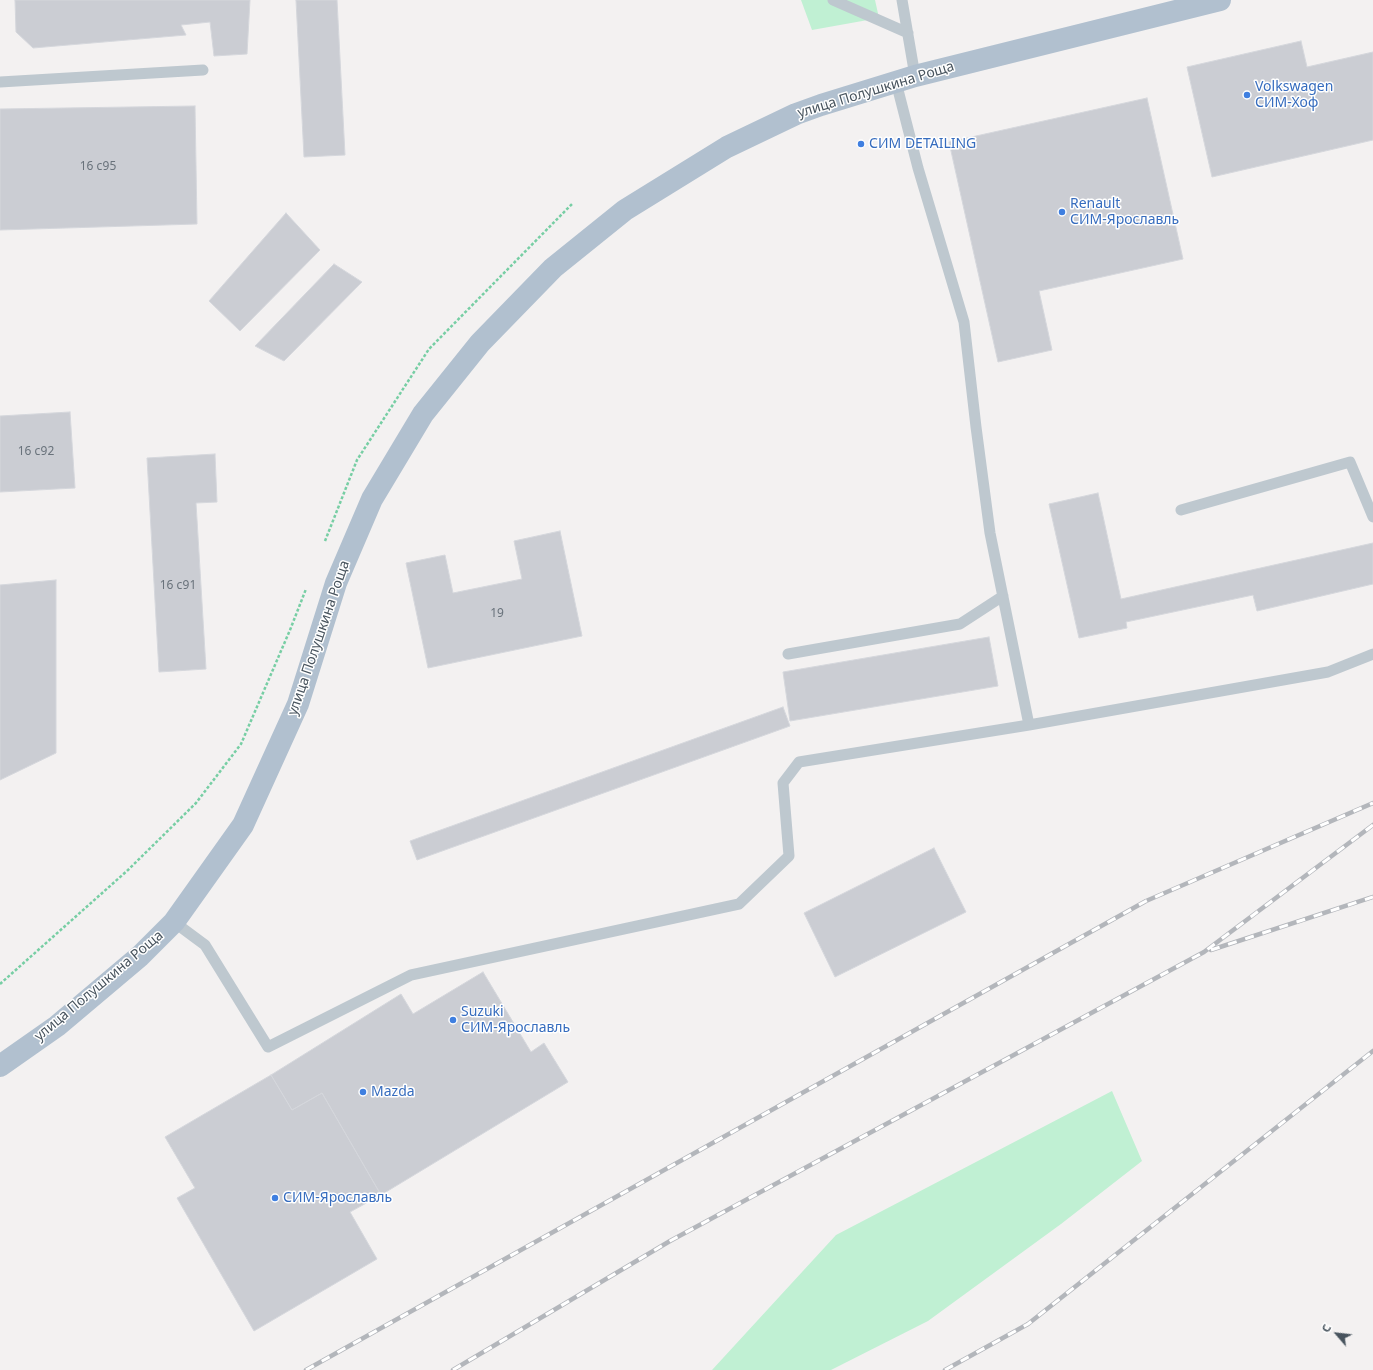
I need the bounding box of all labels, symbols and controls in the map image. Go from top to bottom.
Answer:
street label: улица Полушкина Роща [796,58,956,122]
place label: Volkswagen СИМ-Хоф [1255,79,1333,112]
marker: Volkswagen СИМ-Хоф [1242,90,1252,100]
place label: СИМ DETAILING [869,136,976,152]
marker: СИМ DETAILING [856,139,866,149]
house number: 16 с95 [80,160,116,174]
place label: Renault СИМ-Ярославль [1070,196,1179,228]
marker: Renault СИМ-Ярославль [1057,207,1067,217]
house number: 16 с92 [18,445,54,459]
street label: улица Полушкина Роща [285,558,353,718]
house number: 16 с91 [160,579,196,593]
house number: 19 [490,607,504,621]
street label: улица Полушкина Роща [31,927,167,1045]
place label: Suzuki СИМ-Ярославль [461,1004,570,1036]
marker: Suzuki СИМ-Ярославль [448,1015,458,1025]
place label: Mazda [371,1084,415,1100]
marker: Mazda [358,1087,368,1097]
place label: СИМ-Ярославль [283,1190,392,1206]
marker: СИМ-Ярославль [270,1193,280,1203]
north arrow [1317,1314,1357,1354]
text: С [1318,1321,1334,1335]

